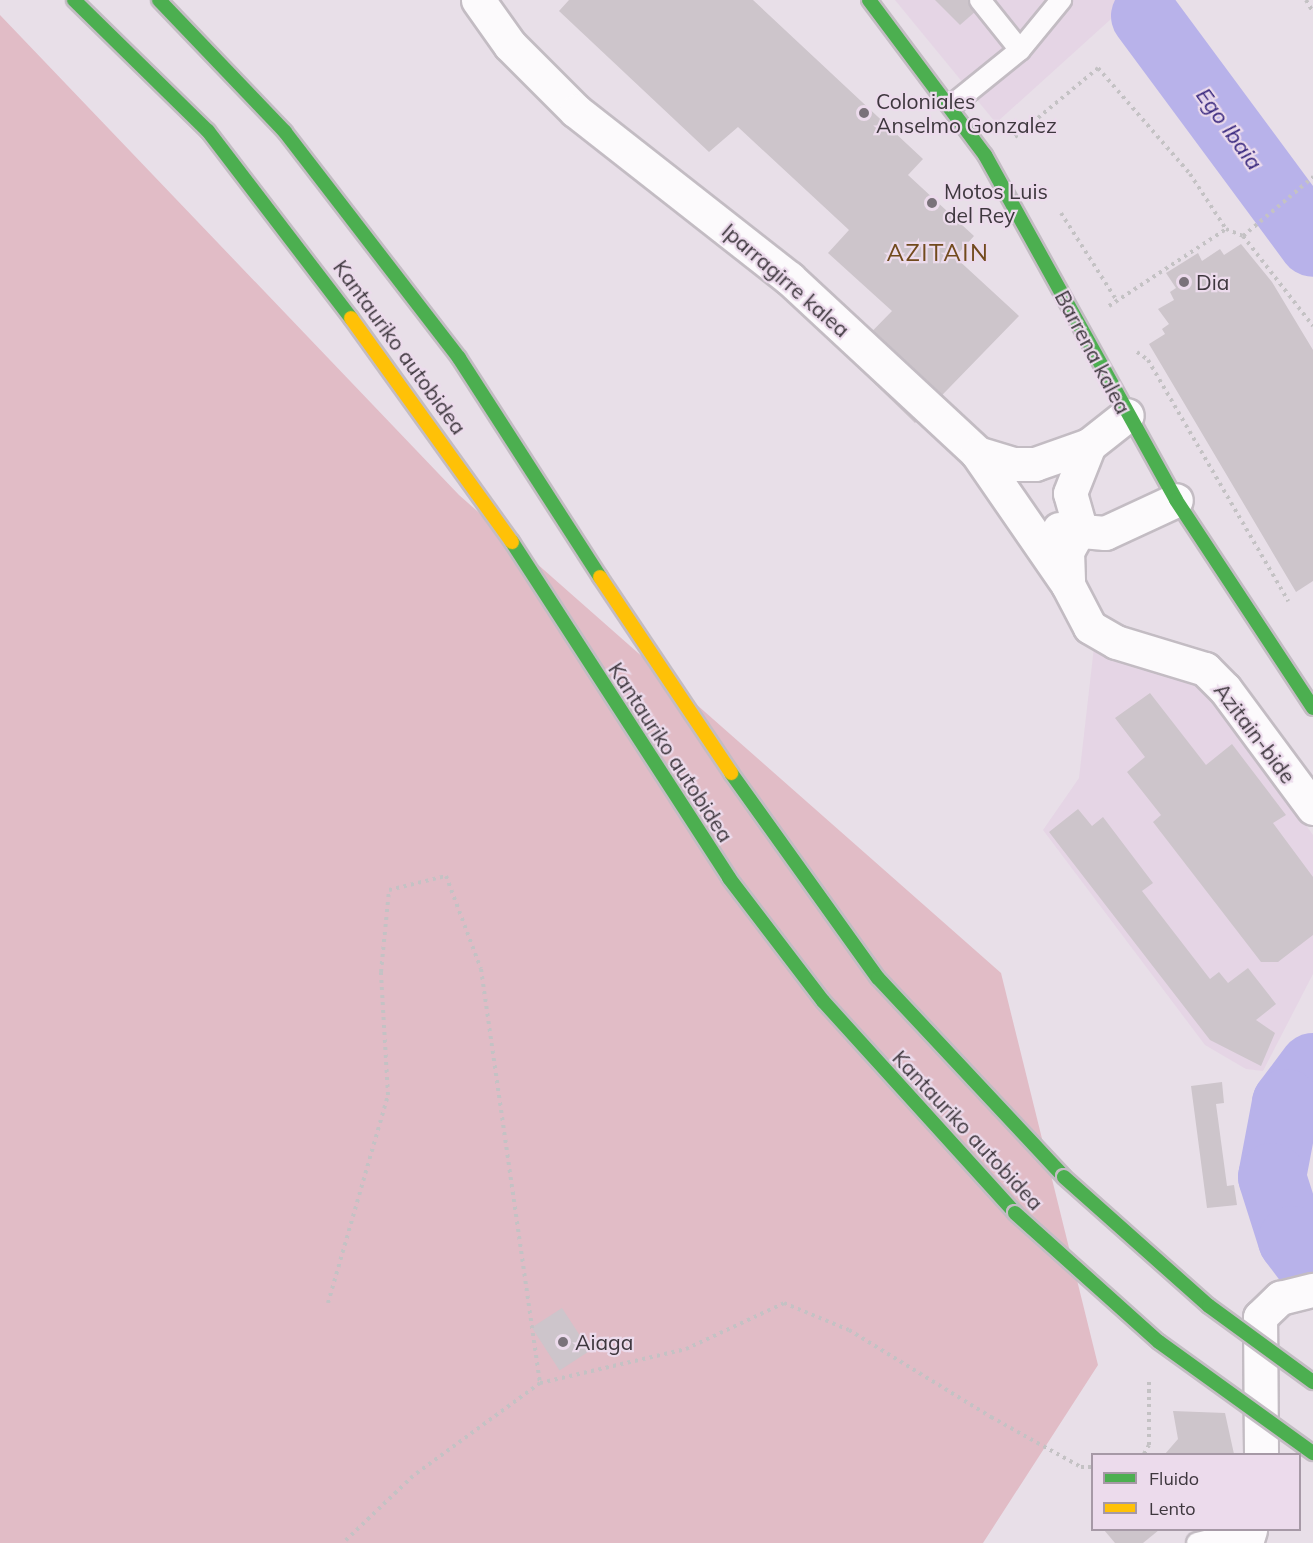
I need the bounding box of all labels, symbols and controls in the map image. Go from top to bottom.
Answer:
water label: Ego Ibaia [1190,83,1268,175]
place label: Coloniales Anselmo Gonzalez [876,88,1057,138]
marker: Coloniales Anselmo Gonzalez [857,106,871,120]
place label: Motos Luis del Rey [944,178,1048,228]
marker: Motos Luis del Rey [925,196,939,210]
street label: Iparragirre kalea [717,218,855,342]
district label: AZITAIN [887,239,989,267]
street label: Kantauriko autobidea [328,255,472,439]
place label: Dia [1196,269,1229,295]
marker: Dia [1177,275,1191,289]
street label: Barrena kalea [1050,286,1136,418]
street label: Kantauriko autobidea [603,657,739,847]
street label: Azitain-bide [1209,678,1301,788]
street label: Kantauriko autobidea [887,1045,1049,1215]
place label: Aiaga [575,1329,633,1355]
marker: Aiaga [556,1335,570,1349]
legend [1091,1453,1301,1531]
text: Fluido [1149,1467,1199,1490]
text: Lento [1149,1497,1196,1520]

